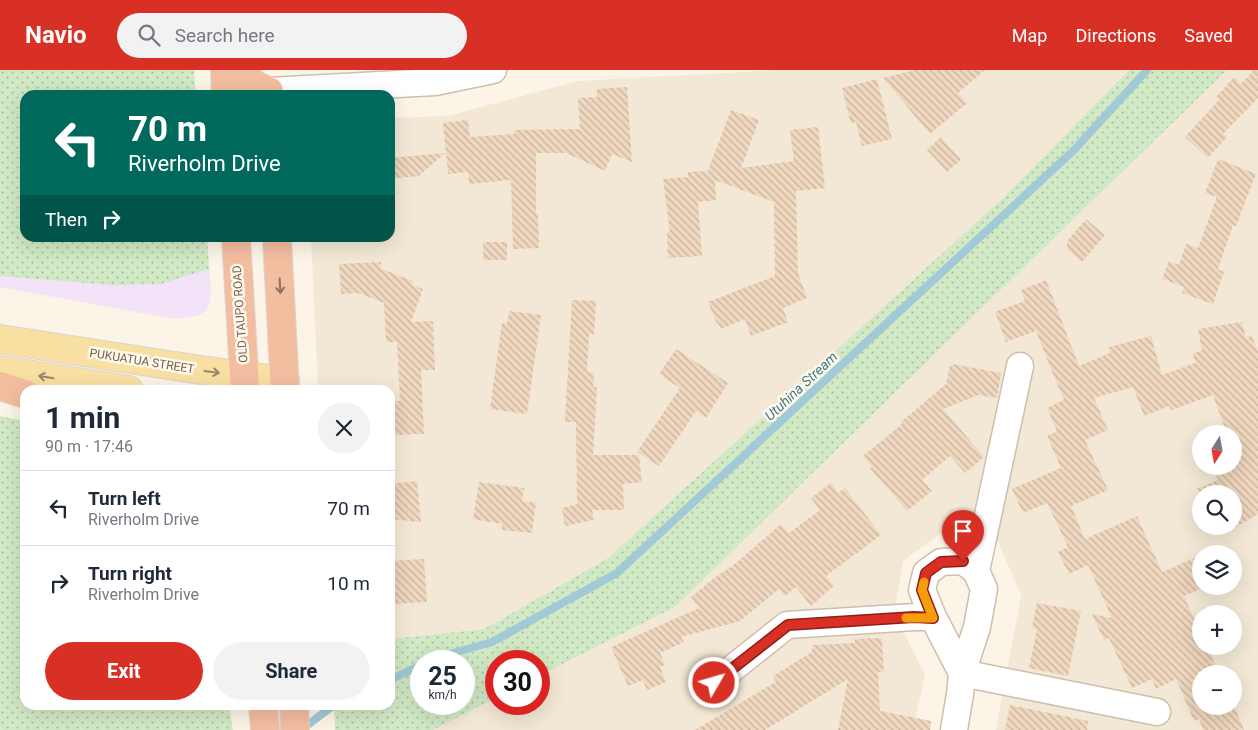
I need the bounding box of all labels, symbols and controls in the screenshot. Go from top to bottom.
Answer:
search box [117,13,467,58]
text: Navio [25,21,87,49]
icon: search [135,21,163,49]
text: Search here [175,24,275,47]
text: Map [1012,25,1047,46]
text: Directions [1075,25,1156,46]
text: Saved [1184,25,1233,46]
text: 70 m [128,109,207,150]
icon: left [45,110,110,175]
text: Riverholm Drive [128,151,281,176]
icon: right [97,205,125,233]
text: Then [45,208,87,231]
street label: OLD TAUPO ROAD [230,265,250,363]
one-way arrow [275,278,284,294]
street label: PUKUATUA STREET [89,346,195,376]
water label: Utuhina Stream [761,348,841,424]
one-way arrow [204,367,220,377]
one-way arrow [39,372,55,382]
text: 1 min [45,400,120,435]
button: close [318,402,370,454]
north arrow [1192,425,1242,475]
map controls [1192,425,1242,715]
text: 90 m · 17:46 [45,437,133,456]
button: search [1192,485,1242,535]
text: Turn left [88,487,161,510]
icon: left [45,494,73,522]
text: 70 m [327,497,370,520]
text: Riverholm Drive [88,510,199,529]
pin [942,510,984,561]
icon: arrive [949,517,977,545]
button: layers [1192,545,1242,595]
text: Turn right [88,562,172,585]
icon: right [45,569,73,597]
text: 10 m [327,572,370,595]
text: Riverholm Drive [88,585,199,604]
button: + [1192,605,1242,655]
button: Exit [45,642,203,700]
button: Share [213,642,370,700]
speed limit sign: 30 [485,650,550,715]
position arrow [687,656,739,708]
text: 25 [428,662,457,691]
button: − [1192,665,1242,715]
text: km/h [428,688,457,702]

